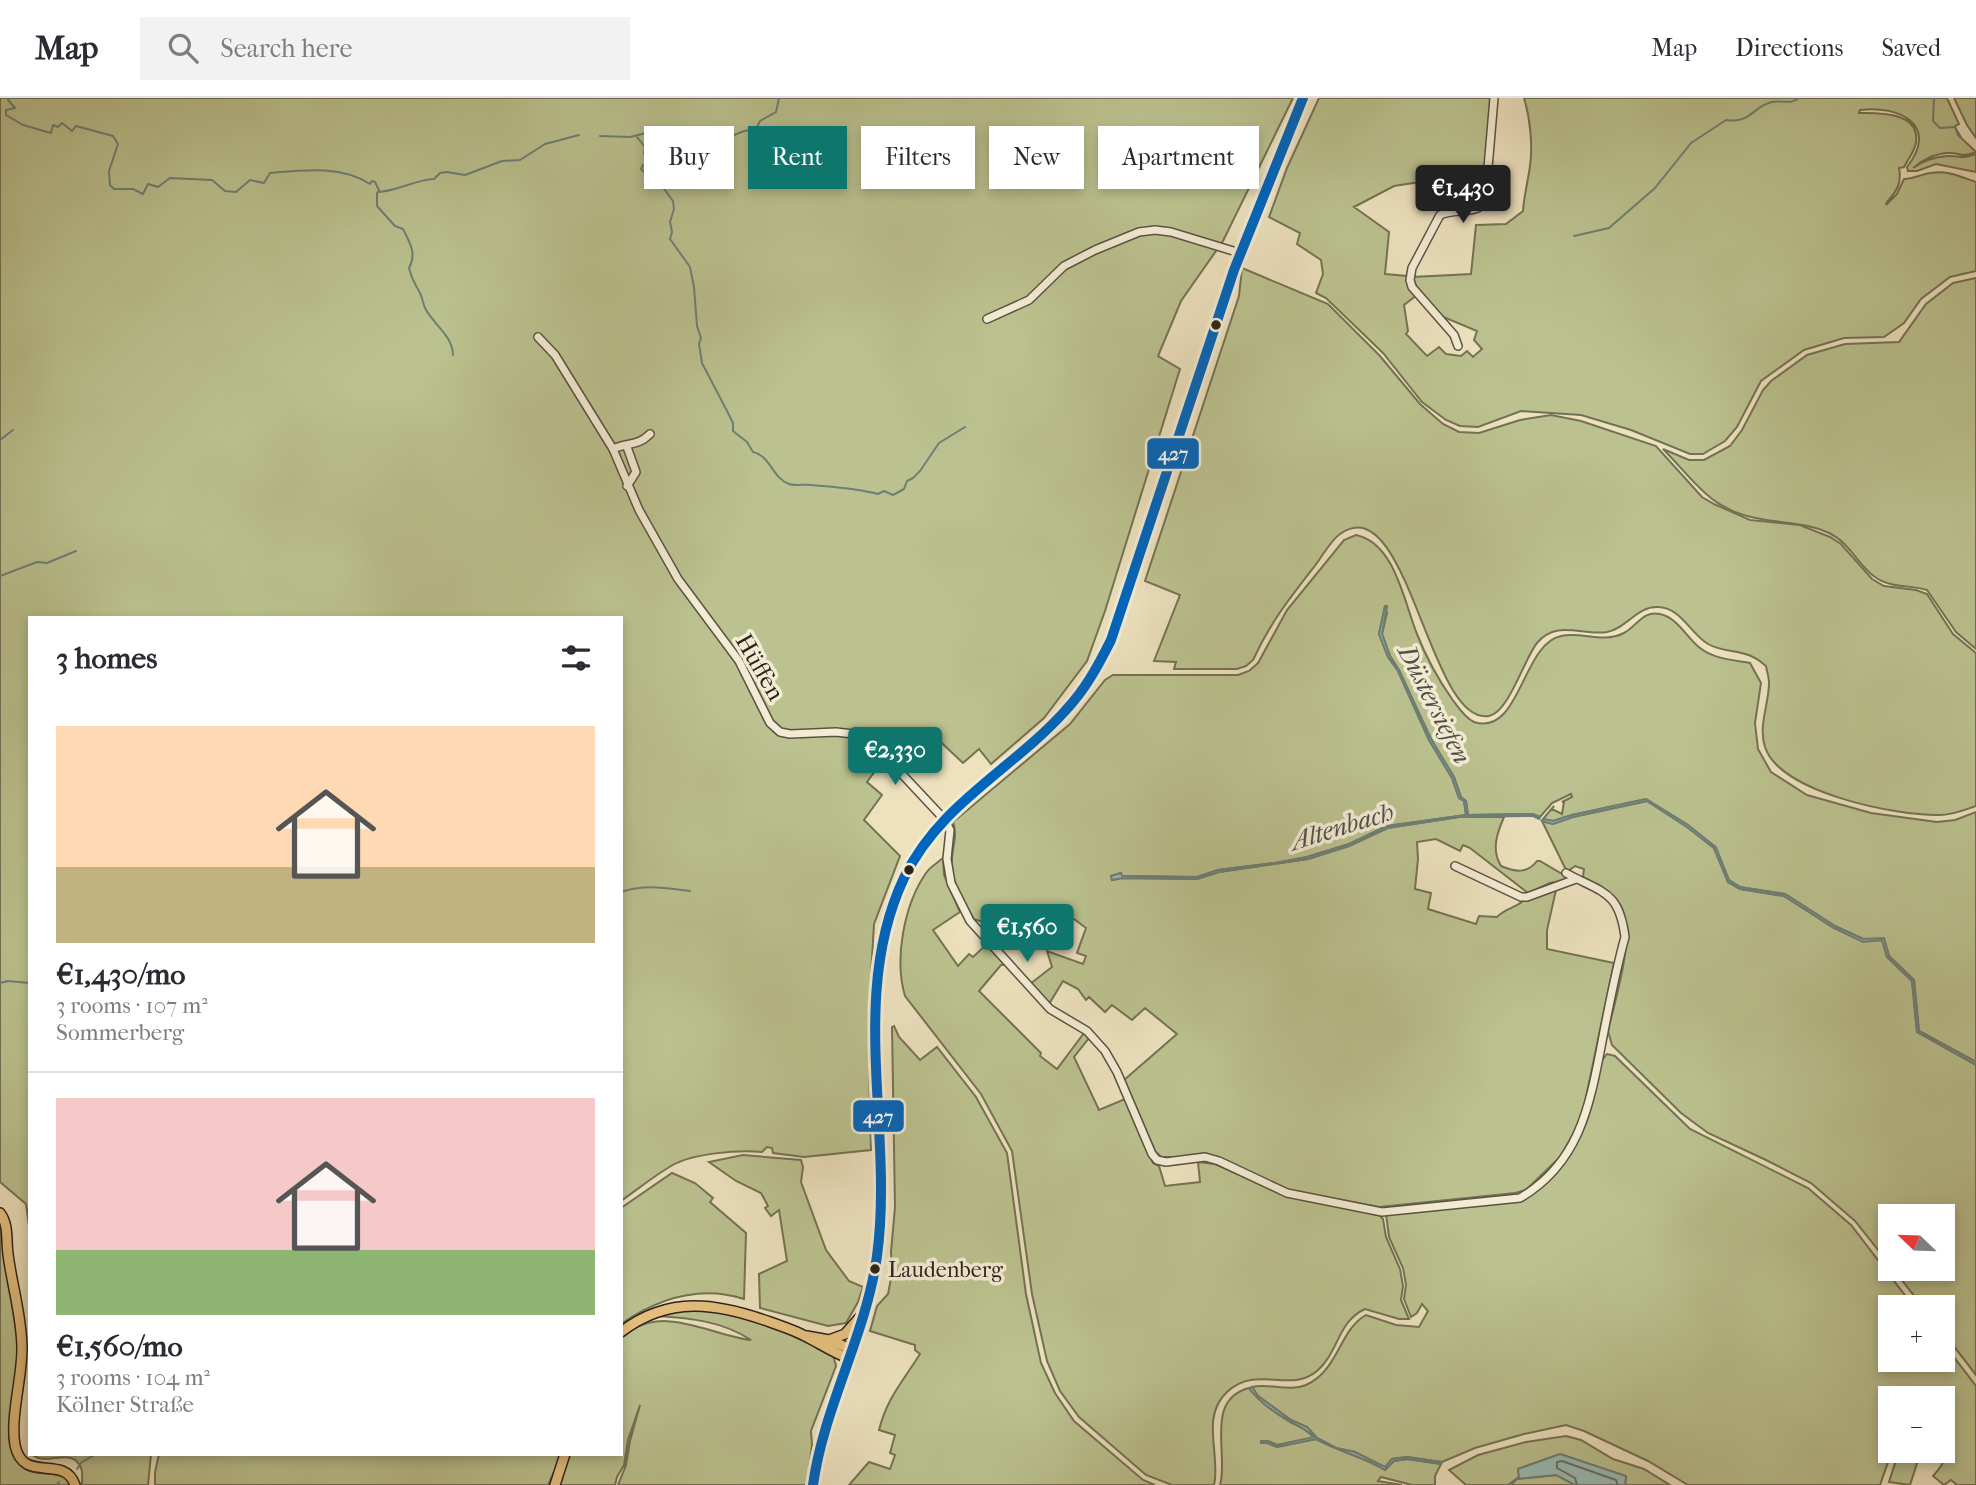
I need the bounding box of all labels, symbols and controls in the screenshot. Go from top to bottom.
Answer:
search box [140,17,630,80]
text: Map [35,29,98,68]
icon: search [164,29,202,67]
text: Search here [220,33,352,64]
text: Map [1651,34,1697,62]
text: Directions [1735,34,1843,62]
text: Saved [1881,34,1941,62]
chip: Buy [644,126,734,189]
chip: Rent [748,126,847,189]
chip: Filters [861,126,975,189]
chip: New [989,126,1084,189]
chip: Apartment [1098,126,1259,189]
pin: €1,430 [1406,166,1520,225]
text: €1,430 [1432,174,1494,201]
unlabelled marker [1209,318,1223,332]
line badge: 427 [1146,437,1200,470]
text: 427 [1157,443,1188,465]
street label: Hüffen [730,629,790,705]
water label: Düstersiefen [1390,638,1478,769]
icon: filters [557,639,595,677]
text: 3 homes [56,641,157,676]
pin: €2,330 [838,728,952,787]
text: €2,330 [864,736,926,763]
icon: home [263,771,389,897]
water label: Altenbach [1284,796,1397,858]
unlabelled marker [902,863,916,877]
pin: €1,560 [970,904,1084,964]
text: €1,560 [997,913,1057,940]
text: €1,430/mo [56,957,185,992]
text: 3 rooms · 107 m² [56,992,208,1019]
text: Sommerberg [56,1019,184,1046]
line badge: 427 [852,1099,905,1133]
text: 427 [862,1106,893,1128]
icon: home [263,1143,389,1269]
north arrow [1878,1204,1955,1281]
map controls [1878,1204,1955,1463]
place label: Laudenberg [888,1257,1003,1283]
marker: Laudenberg [868,1262,882,1276]
button: + [1878,1295,1955,1372]
text: €1,560/mo [56,1329,183,1364]
text: 3 rooms · 104 m² [56,1364,210,1391]
button: − [1878,1386,1955,1463]
text: Kölner Straße [56,1391,194,1418]

